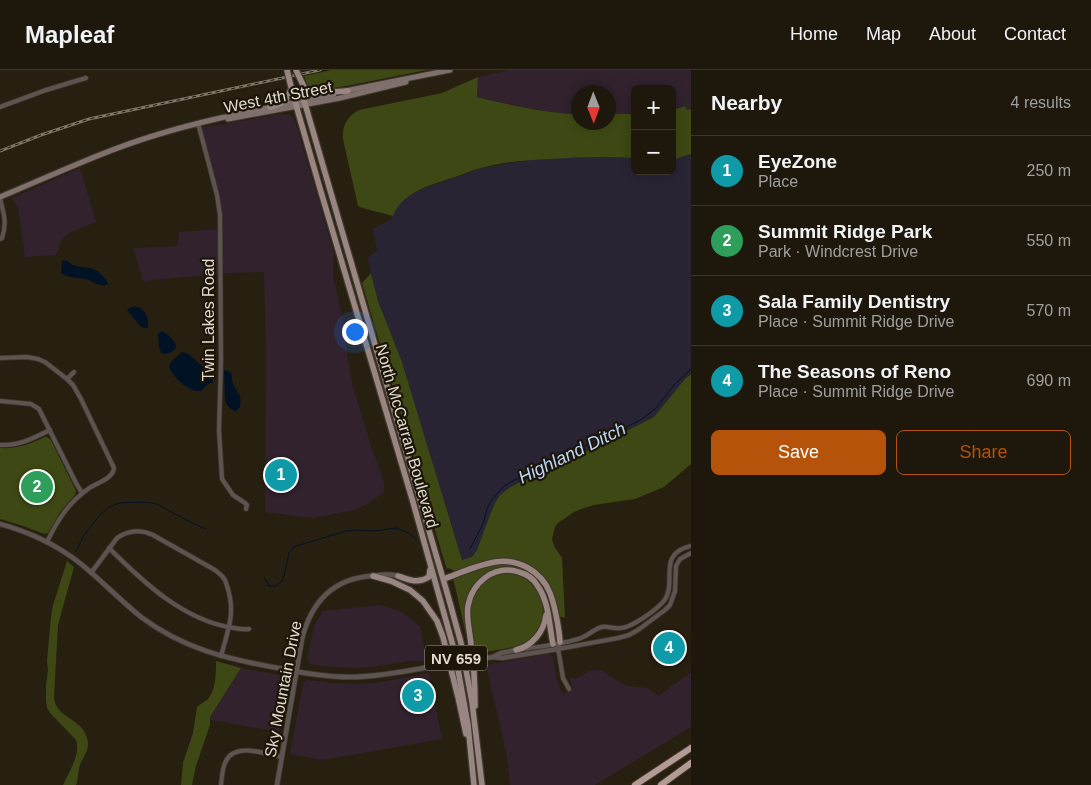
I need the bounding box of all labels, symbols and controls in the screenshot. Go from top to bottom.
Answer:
text: Mapleaf [25,21,114,48]
text: Home [790,24,838,44]
text: Map [866,24,901,44]
text: About [929,24,976,44]
text: Contact [1004,24,1066,44]
street label: West 4th Street [222,78,334,116]
north arrow [571,85,616,130]
map controls [631,85,676,175]
button: + [631,85,676,130]
text: Nearby [711,91,782,114]
text: 4 results [1011,94,1071,111]
button: − [631,130,676,175]
text: EyeZone [758,151,837,172]
text: 1 [723,162,731,179]
text: 250 m [1027,162,1071,179]
text: Place [758,173,798,190]
text: Summit Ridge Park [758,221,932,242]
text: 2 [723,232,731,249]
text: 550 m [1027,232,1071,249]
text: Park · Windcrest Drive [758,243,918,260]
street label: Twin Lakes Road [200,259,217,381]
text: Sala Family Dentistry [758,291,950,312]
text: 3 [723,302,731,319]
text: 570 m [1027,302,1071,319]
text: Place · Summit Ridge Drive [758,313,955,330]
your location [342,319,368,345]
street label: North McCarran Boulevard [373,342,441,530]
text: The Seasons of Reno [758,361,951,382]
text: 4 [723,372,731,389]
text: 690 m [1027,372,1071,389]
text: Place · Summit Ridge Drive [758,383,955,400]
water label: Highland Ditch [515,418,629,488]
button: Save [711,430,886,475]
button: Share [896,430,1071,475]
pin: 1 [265,456,297,494]
pin: 2 [21,468,53,506]
street label: Sky Mountain Drive [261,619,305,759]
pin: 4 [653,629,685,667]
road number: NV 659 [425,646,487,670]
pin: 3 [402,677,434,715]

